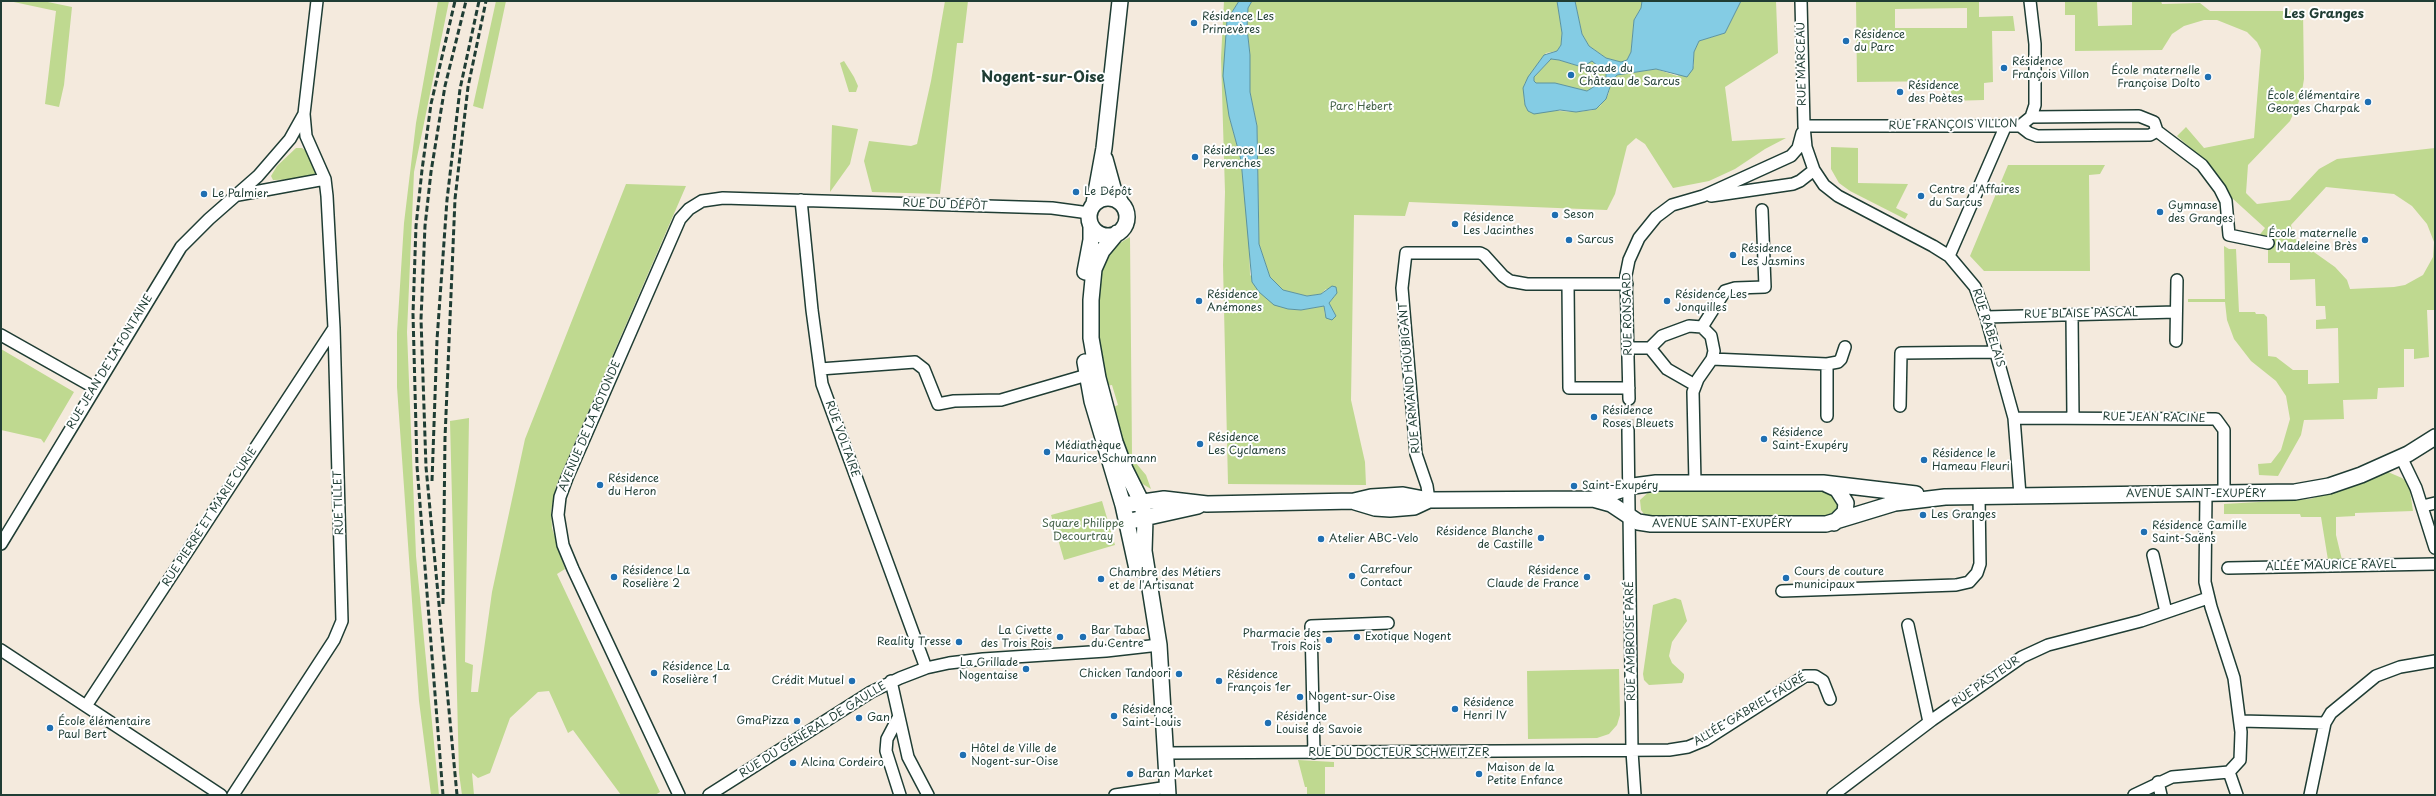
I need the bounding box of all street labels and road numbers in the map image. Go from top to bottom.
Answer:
street label: RUE MARCEAU [1795,22,1809,106]
street label: RUE FRANÇOIS VILLON [1888,117,2018,133]
street label: RUE DU DÉPÔT [902,197,988,213]
street label: RUE RONSARD [1621,272,1635,356]
street label: RUE RABELAIS [1969,287,2007,369]
street label: RUE JEAN DE LA FONTAINE [64,292,156,432]
street label: RUE ARMAND HOUBIGANT [1397,302,1423,454]
street label: RUE BLAISE PASCAL [2024,306,2138,322]
street label: AVENUE DE LA ROTONDE [556,358,624,494]
street label: RUE VOLTAIRE [822,399,862,479]
street label: RUE JEAN RACINE [2102,411,2206,425]
street label: RUE PIERRE ET MARIE CURIE [160,445,260,589]
street label: RUE TILLET [331,470,347,536]
street label: AVENUE SAINT-EXUPÉRY [2126,487,2266,501]
street label: AVENUE SAINT-EXUPÉRY [1652,517,1792,531]
street label: ALLÉE MAURICE RAVEL [2265,558,2397,574]
street label: RUE AMBROISE PARÉ [1623,581,1639,701]
street label: RUE PASTEUR [1950,654,2022,710]
street label: ALLÉE GABRIEL FAURÉ [1691,671,1809,749]
street label: RUE DU GÉNÉRAL DE GAULLE [737,679,889,781]
street label: RUE DU DOCTEUR SCHWEITZER [1308,746,1490,760]

